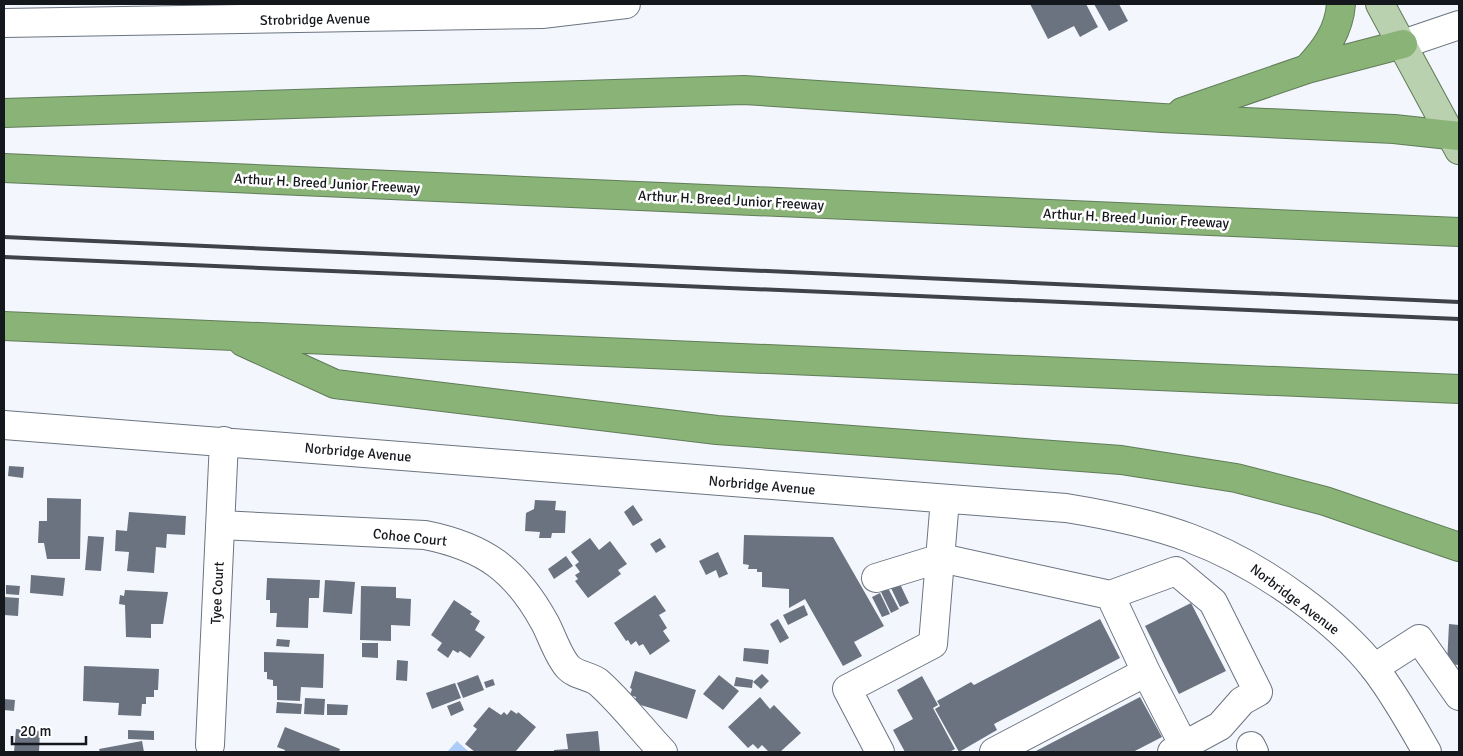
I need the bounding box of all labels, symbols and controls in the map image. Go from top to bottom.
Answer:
street label: Strobridge Avenue [260,10,370,29]
street label: Arthur H. Breed Junior Freeway [233,170,421,197]
street label: Arthur H. Breed Junior Freeway [637,187,825,214]
street label: Arthur H. Breed Junior Freeway [1042,205,1230,232]
street label: Norbridge Avenue [304,439,412,466]
street label: Norbridge Avenue [708,472,816,499]
street label: Cohoe Court [372,525,448,550]
street label: Norbridge Avenue [1247,560,1343,638]
street label: Tyee Court [207,561,228,625]
scale bar [12,714,86,746]
text: 20 m [20,722,51,740]

